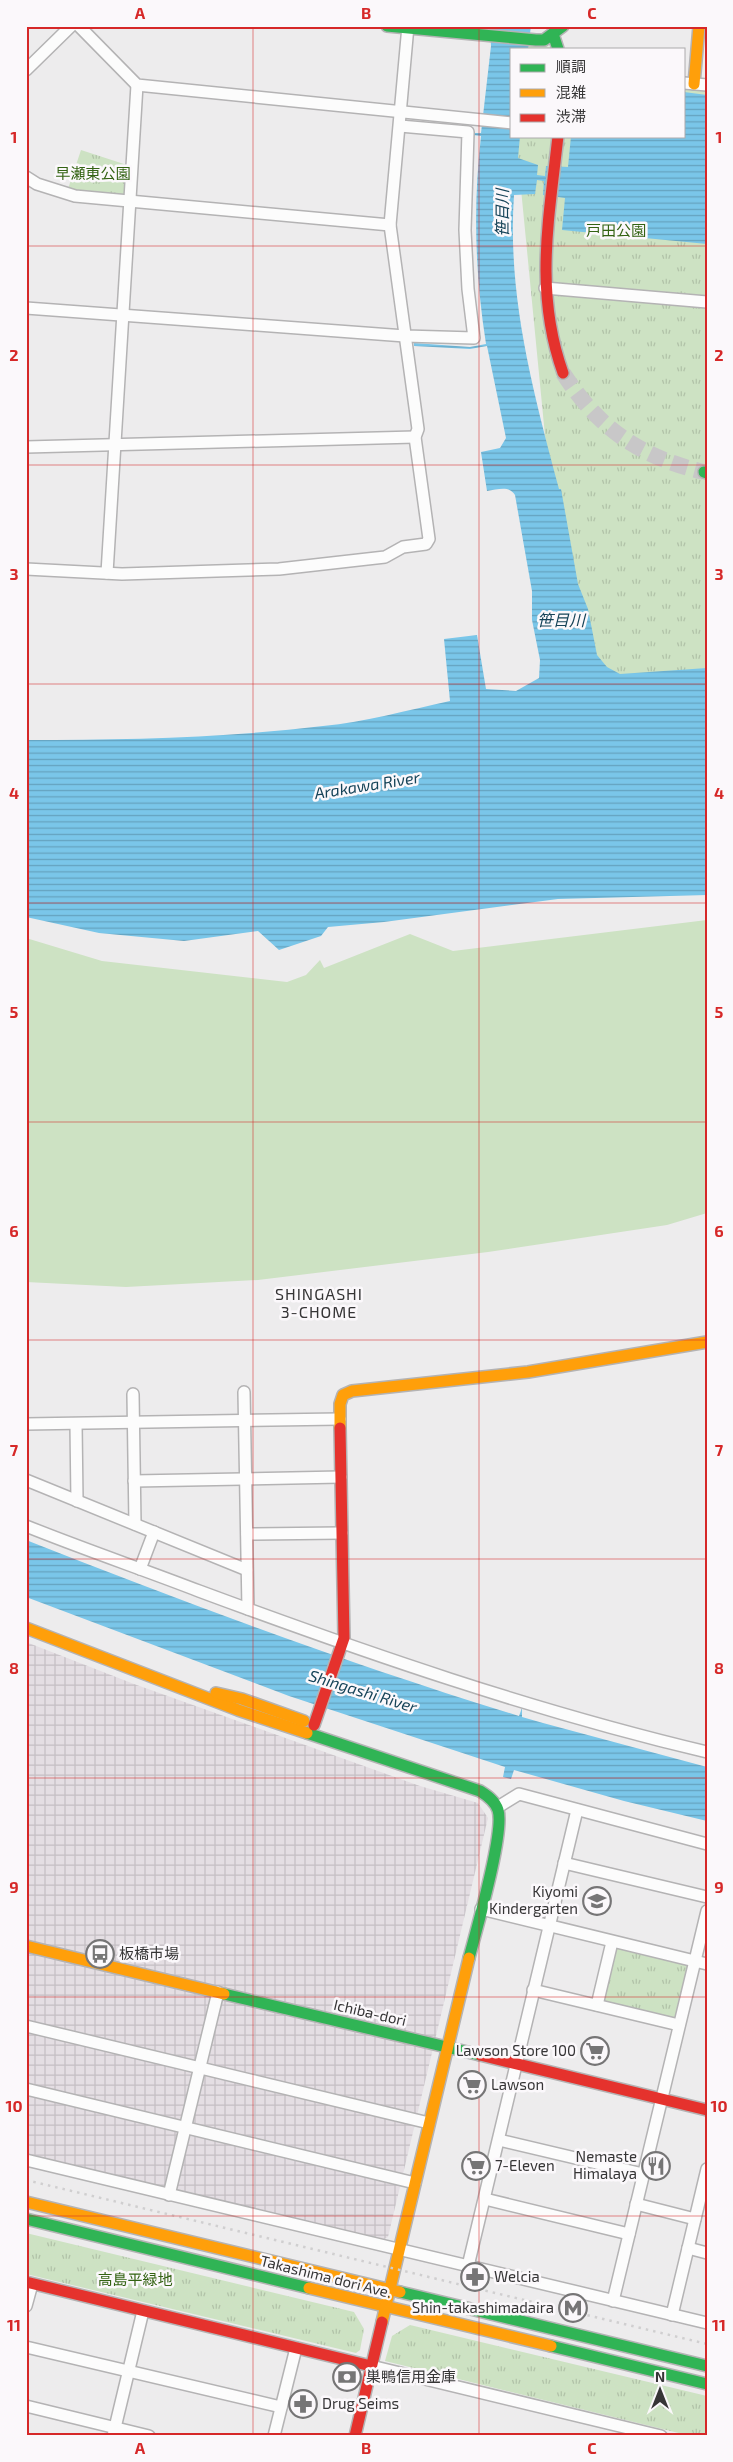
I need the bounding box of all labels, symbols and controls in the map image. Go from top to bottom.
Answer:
text: A [135,3,146,22]
text: B [361,3,371,22]
text: C [587,3,597,22]
legend [510,48,686,138]
text: 順調 [556,57,586,75]
text: 混雑 [556,83,586,101]
text: 渋滞 [556,107,586,125]
text: 1 [11,127,17,146]
text: 1 [716,127,722,146]
park label: 早瀬東公園 [55,164,131,182]
water label: 笹目川 [492,187,511,237]
park label: 戸田公園 [586,221,646,239]
text: 2 [9,345,19,364]
text: 2 [714,345,724,364]
text: 3 [9,564,19,583]
text: 3 [714,564,724,583]
water label: 笹目川 [537,610,587,629]
water label: Arakawa River [312,767,422,802]
text: 4 [9,783,19,802]
text: 4 [714,783,724,802]
text: 5 [10,1002,19,1021]
text: 5 [715,1002,724,1021]
text: 6 [9,1221,19,1240]
text: 6 [714,1221,724,1240]
district label: SHINGASHI 3-CHOME [275,1284,363,1321]
text: 7 [10,1440,19,1459]
text: 7 [715,1440,724,1459]
text: 8 [9,1658,19,1677]
text: 8 [714,1658,724,1677]
water label: Shingashi River [307,1665,420,1716]
text: 9 [9,1877,19,1896]
text: 9 [714,1877,724,1896]
place label: Kiyomi Kindergarten [489,1882,578,1917]
school or university icon: Kiyomi Kindergarten [582,1886,612,1916]
bus stop icon: 板橋市場 [85,1939,115,1969]
place label: 板橋市場 [119,1944,179,1962]
street label: Ichiba-dori [332,1995,408,2029]
supermarket icon: Lawson Store 100 [580,2036,610,2066]
place label: Lawson Store 100 [456,2041,576,2059]
supermarket icon: Lawson [457,2070,487,2100]
place label: Lawson [491,2075,544,2093]
text: 10 [5,2096,23,2115]
text: 10 [710,2096,728,2115]
place label: Nemaste Himalaya [573,2147,637,2182]
supermarket icon: 7-Eleven [461,2151,491,2181]
restaurant icon: Nemaste Himalaya [641,2151,671,2181]
place label: 7-Eleven [495,2156,555,2174]
street label: Takashima dori Ave. [259,2251,394,2301]
pharmacy icon: Welcia [460,2262,490,2292]
place label: Welcia [494,2267,540,2285]
park label: 高島平緑地 [97,2270,173,2288]
metro station icon: Shin-takashimadaira [558,2293,588,2323]
place label: Shin-takashimadaira [412,2298,554,2316]
text: 11 [7,2315,21,2334]
text: 11 [712,2315,726,2334]
bank icon: 巣鴨信用金庫 [332,2362,362,2392]
north arrow [636,2364,686,2414]
place label: 巣鴨信用金庫 [366,2367,456,2385]
text: N [655,2368,665,2385]
pharmacy icon: Drug Seims [288,2389,318,2419]
place label: Drug Seims [322,2394,399,2412]
text: A [135,2438,146,2457]
text: B [361,2438,371,2457]
text: C [587,2438,597,2457]

